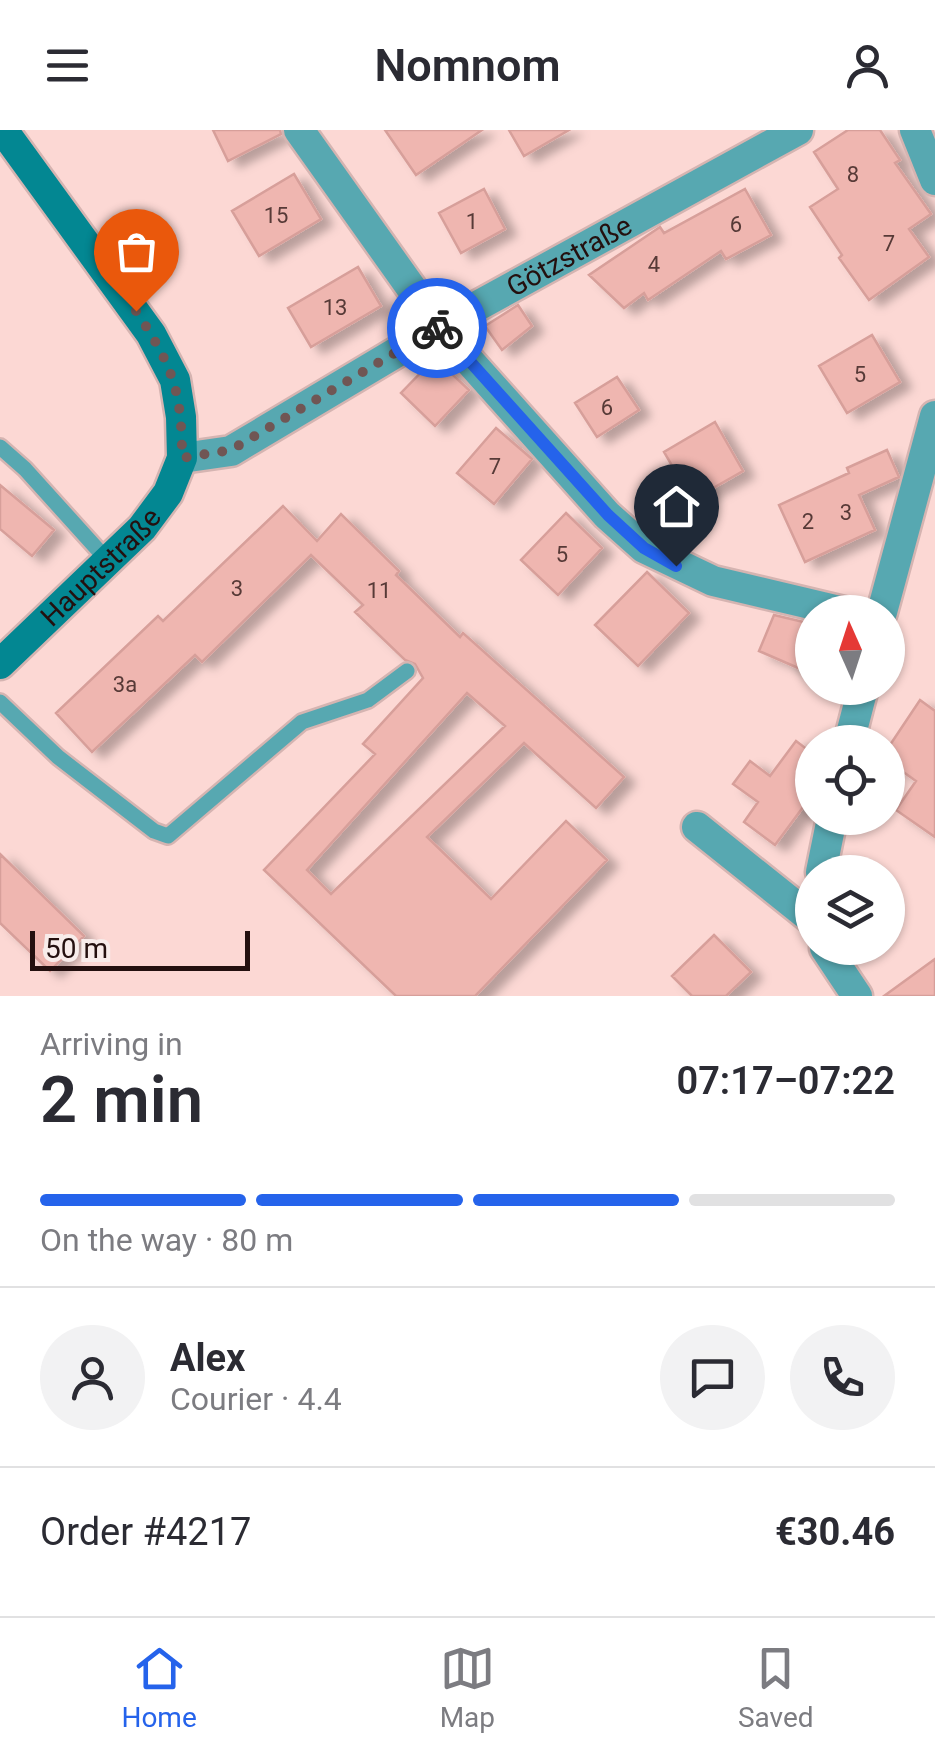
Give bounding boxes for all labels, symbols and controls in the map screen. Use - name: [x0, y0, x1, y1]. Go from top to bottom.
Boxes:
- icon: menu: [40, 38, 95, 93]
- icon: person: [840, 38, 895, 93]
- text: Nomnom: [374, 39, 561, 92]
- house number: 8: [847, 162, 859, 187]
- house number: 15: [264, 203, 288, 228]
- pin: [94, 209, 179, 312]
- house number: 1: [466, 209, 478, 234]
- street label: Götzstraße: [501, 209, 637, 304]
- house number: 6: [730, 212, 742, 237]
- icon: bag: [109, 224, 164, 279]
- house number: 7: [883, 231, 895, 256]
- house number: 4: [648, 252, 660, 277]
- courier: [387, 278, 487, 378]
- house number: 13: [323, 295, 347, 320]
- icon: bike: [410, 301, 465, 356]
- house number: 5: [854, 362, 866, 387]
- house number: 6: [601, 395, 613, 420]
- house number: 7: [489, 454, 501, 479]
- pin: [634, 464, 719, 567]
- icon: home: [649, 479, 704, 534]
- house number: 3: [840, 500, 852, 525]
- street label: Hauptstraße: [34, 502, 168, 633]
- house number: 2: [802, 509, 814, 534]
- house number: 5: [556, 542, 568, 567]
- house number: 3: [231, 576, 243, 601]
- house number: 11: [367, 578, 391, 603]
- north arrow: [795, 595, 905, 705]
- map controls: [795, 595, 905, 965]
- house number: 3a: [113, 672, 137, 697]
- button: locate: [795, 725, 905, 835]
- button: layers: [795, 855, 905, 965]
- scale bar: [30, 926, 250, 970]
- text: 50 m: [45, 932, 108, 965]
- text: Arriving in: [40, 1025, 183, 1063]
- text: 07:17–07:22: [676, 1059, 895, 1103]
- text: 2 min: [40, 1062, 203, 1138]
- text: On the way · 80 m: [40, 1221, 293, 1259]
- button: person: [40, 1325, 145, 1430]
- button: chat: [660, 1325, 765, 1430]
- button: phone: [790, 1325, 895, 1430]
- text: Alex: [170, 1336, 245, 1380]
- text: Courier · 4.4: [170, 1380, 342, 1418]
- text: Order #4217: [40, 1510, 251, 1554]
- text: €30.46: [775, 1510, 895, 1554]
- tab: Home: [121, 1641, 197, 1734]
- tab: Map: [440, 1641, 495, 1734]
- tab: Saved: [738, 1641, 814, 1734]

